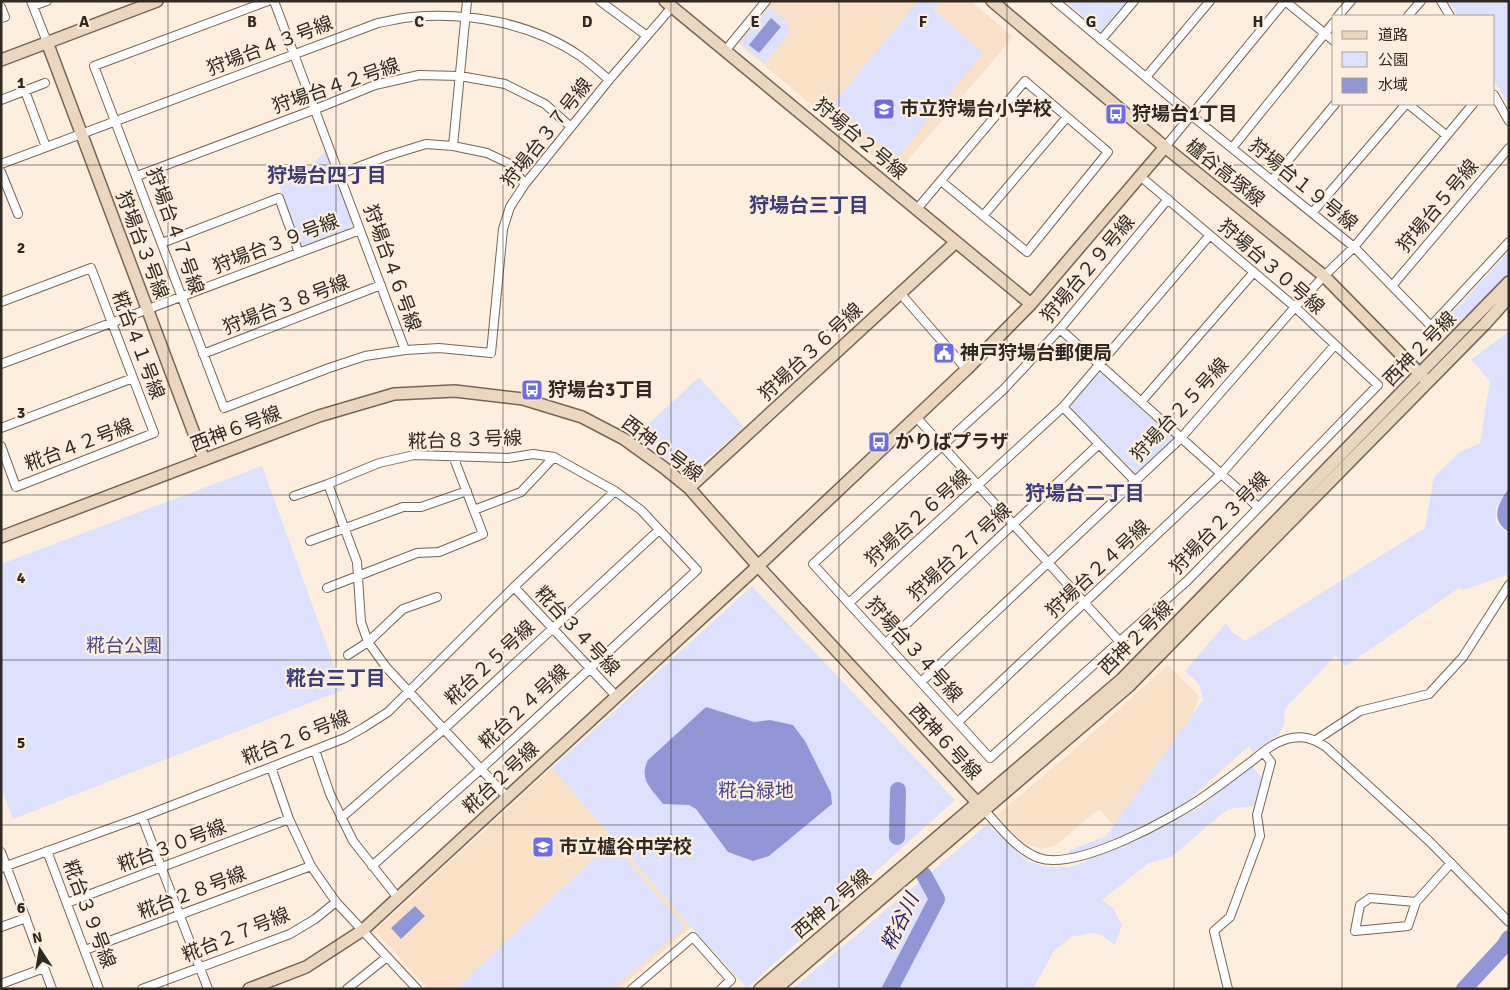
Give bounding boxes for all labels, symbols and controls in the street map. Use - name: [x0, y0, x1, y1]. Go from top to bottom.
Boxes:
- street label: 狩場台４３号線: [204, 11, 336, 81]
- text: A: [79, 12, 90, 32]
- text: B: [247, 12, 257, 32]
- text: C: [414, 12, 424, 32]
- text: D: [582, 12, 593, 32]
- text: E: [750, 12, 760, 32]
- text: F: [919, 12, 928, 32]
- text: G: [1086, 12, 1096, 32]
- text: H: [1253, 12, 1263, 32]
- legend: [1332, 15, 1495, 105]
- text: 道路: [1378, 26, 1408, 44]
- text: 公園: [1378, 51, 1408, 69]
- street label: 狩場台４２号線: [269, 53, 403, 119]
- text: 1: [17, 73, 26, 93]
- street label: 狩場台３７号線: [497, 73, 597, 193]
- text: 水域: [1378, 76, 1408, 94]
- street label: 狩場台２号線: [809, 93, 911, 185]
- school or university icon: 市立狩場台小学校: [872, 97, 896, 121]
- place label: 市立狩場台小学校: [900, 97, 1052, 121]
- bus stop icon: 狩場台1丁目: [1104, 102, 1128, 126]
- place label: 狩場台1丁目: [1132, 102, 1237, 126]
- street label: 櫨谷高塚線: [1181, 134, 1269, 212]
- street label: 狩場台１９号線: [1244, 134, 1362, 236]
- street label: 狩場台５号線: [1392, 155, 1484, 257]
- district label: 狩場台四丁目: [267, 163, 387, 188]
- street label: 狩場台４７号線: [141, 164, 209, 298]
- street label: 狩場台３号線: [110, 187, 174, 303]
- district label: 狩場台三丁目: [749, 193, 869, 218]
- street label: 狩場台４６号線: [358, 201, 426, 335]
- street label: 狩場台３９号線: [210, 209, 342, 279]
- street label: 狩場台２９号線: [1036, 210, 1140, 328]
- street label: 狩場台３０号線: [1213, 214, 1329, 320]
- text: 2: [17, 238, 25, 258]
- street label: 狩場台３８号線: [220, 270, 352, 340]
- street label: 糀台４１号線: [106, 287, 170, 403]
- street label: 狩場台３６号線: [754, 298, 868, 406]
- street label: 西神２号線: [1378, 306, 1462, 392]
- public building icon: 神戸狩場台郵便局: [932, 341, 956, 365]
- place label: 神戸狩場台郵便局: [960, 341, 1112, 365]
- street label: 狩場台２５号線: [1126, 353, 1234, 467]
- bus stop icon: 狩場台3丁目: [520, 378, 544, 402]
- place label: 狩場台3丁目: [548, 378, 653, 402]
- street label: 西神６号線: [187, 401, 285, 457]
- text: 3: [17, 403, 25, 423]
- street label: 西神６号線: [617, 411, 707, 487]
- street label: 糀台４２号線: [21, 413, 137, 477]
- street label: 糀台８３号線: [408, 426, 522, 454]
- bus stop icon: かりばプラザ: [867, 430, 891, 454]
- place label: かりばプラザ: [895, 430, 1009, 454]
- street label: 狩場台２６号線: [861, 465, 975, 571]
- street label: 狩場台２３号線: [1165, 467, 1275, 579]
- district label: 狩場台二丁目: [1025, 481, 1145, 506]
- street label: 狩場台２７号線: [903, 498, 1017, 606]
- street label: 狩場台２４号線: [1041, 515, 1155, 623]
- text: 4: [17, 568, 26, 588]
- street label: 糀台３４号線: [529, 581, 625, 681]
- street label: 狩場台３４号線: [861, 593, 967, 707]
- street label: 西神２号線: [1094, 596, 1178, 680]
- street label: 糀台２５号線: [440, 615, 540, 711]
- park label: 糀台公園: [86, 634, 162, 658]
- street label: 糀台２４号線: [474, 659, 574, 755]
- district label: 糀台三丁目: [286, 666, 386, 691]
- street label: 西神６号線: [904, 699, 986, 785]
- street label: 糀台２６号線: [239, 706, 353, 770]
- text: 5: [17, 733, 25, 753]
- street label: 糀台２号線: [458, 737, 544, 819]
- park label: 糀台緑地: [718, 779, 794, 803]
- street label: 糀台３０号線: [114, 814, 230, 878]
- school or university icon: 市立櫨谷中学校: [531, 835, 555, 859]
- place label: 市立櫨谷中学校: [559, 835, 692, 859]
- street label: 糀台３９号線: [57, 856, 121, 972]
- street label: 糀台２８号線: [134, 861, 250, 925]
- street label: 西神２号線: [788, 864, 876, 944]
- water label: 糀谷川: [876, 888, 925, 954]
- text: 6: [17, 898, 26, 918]
- street label: 糀台２７号線: [179, 903, 293, 967]
- north arrow: [15, 925, 65, 975]
- text: N: [31, 928, 44, 947]

